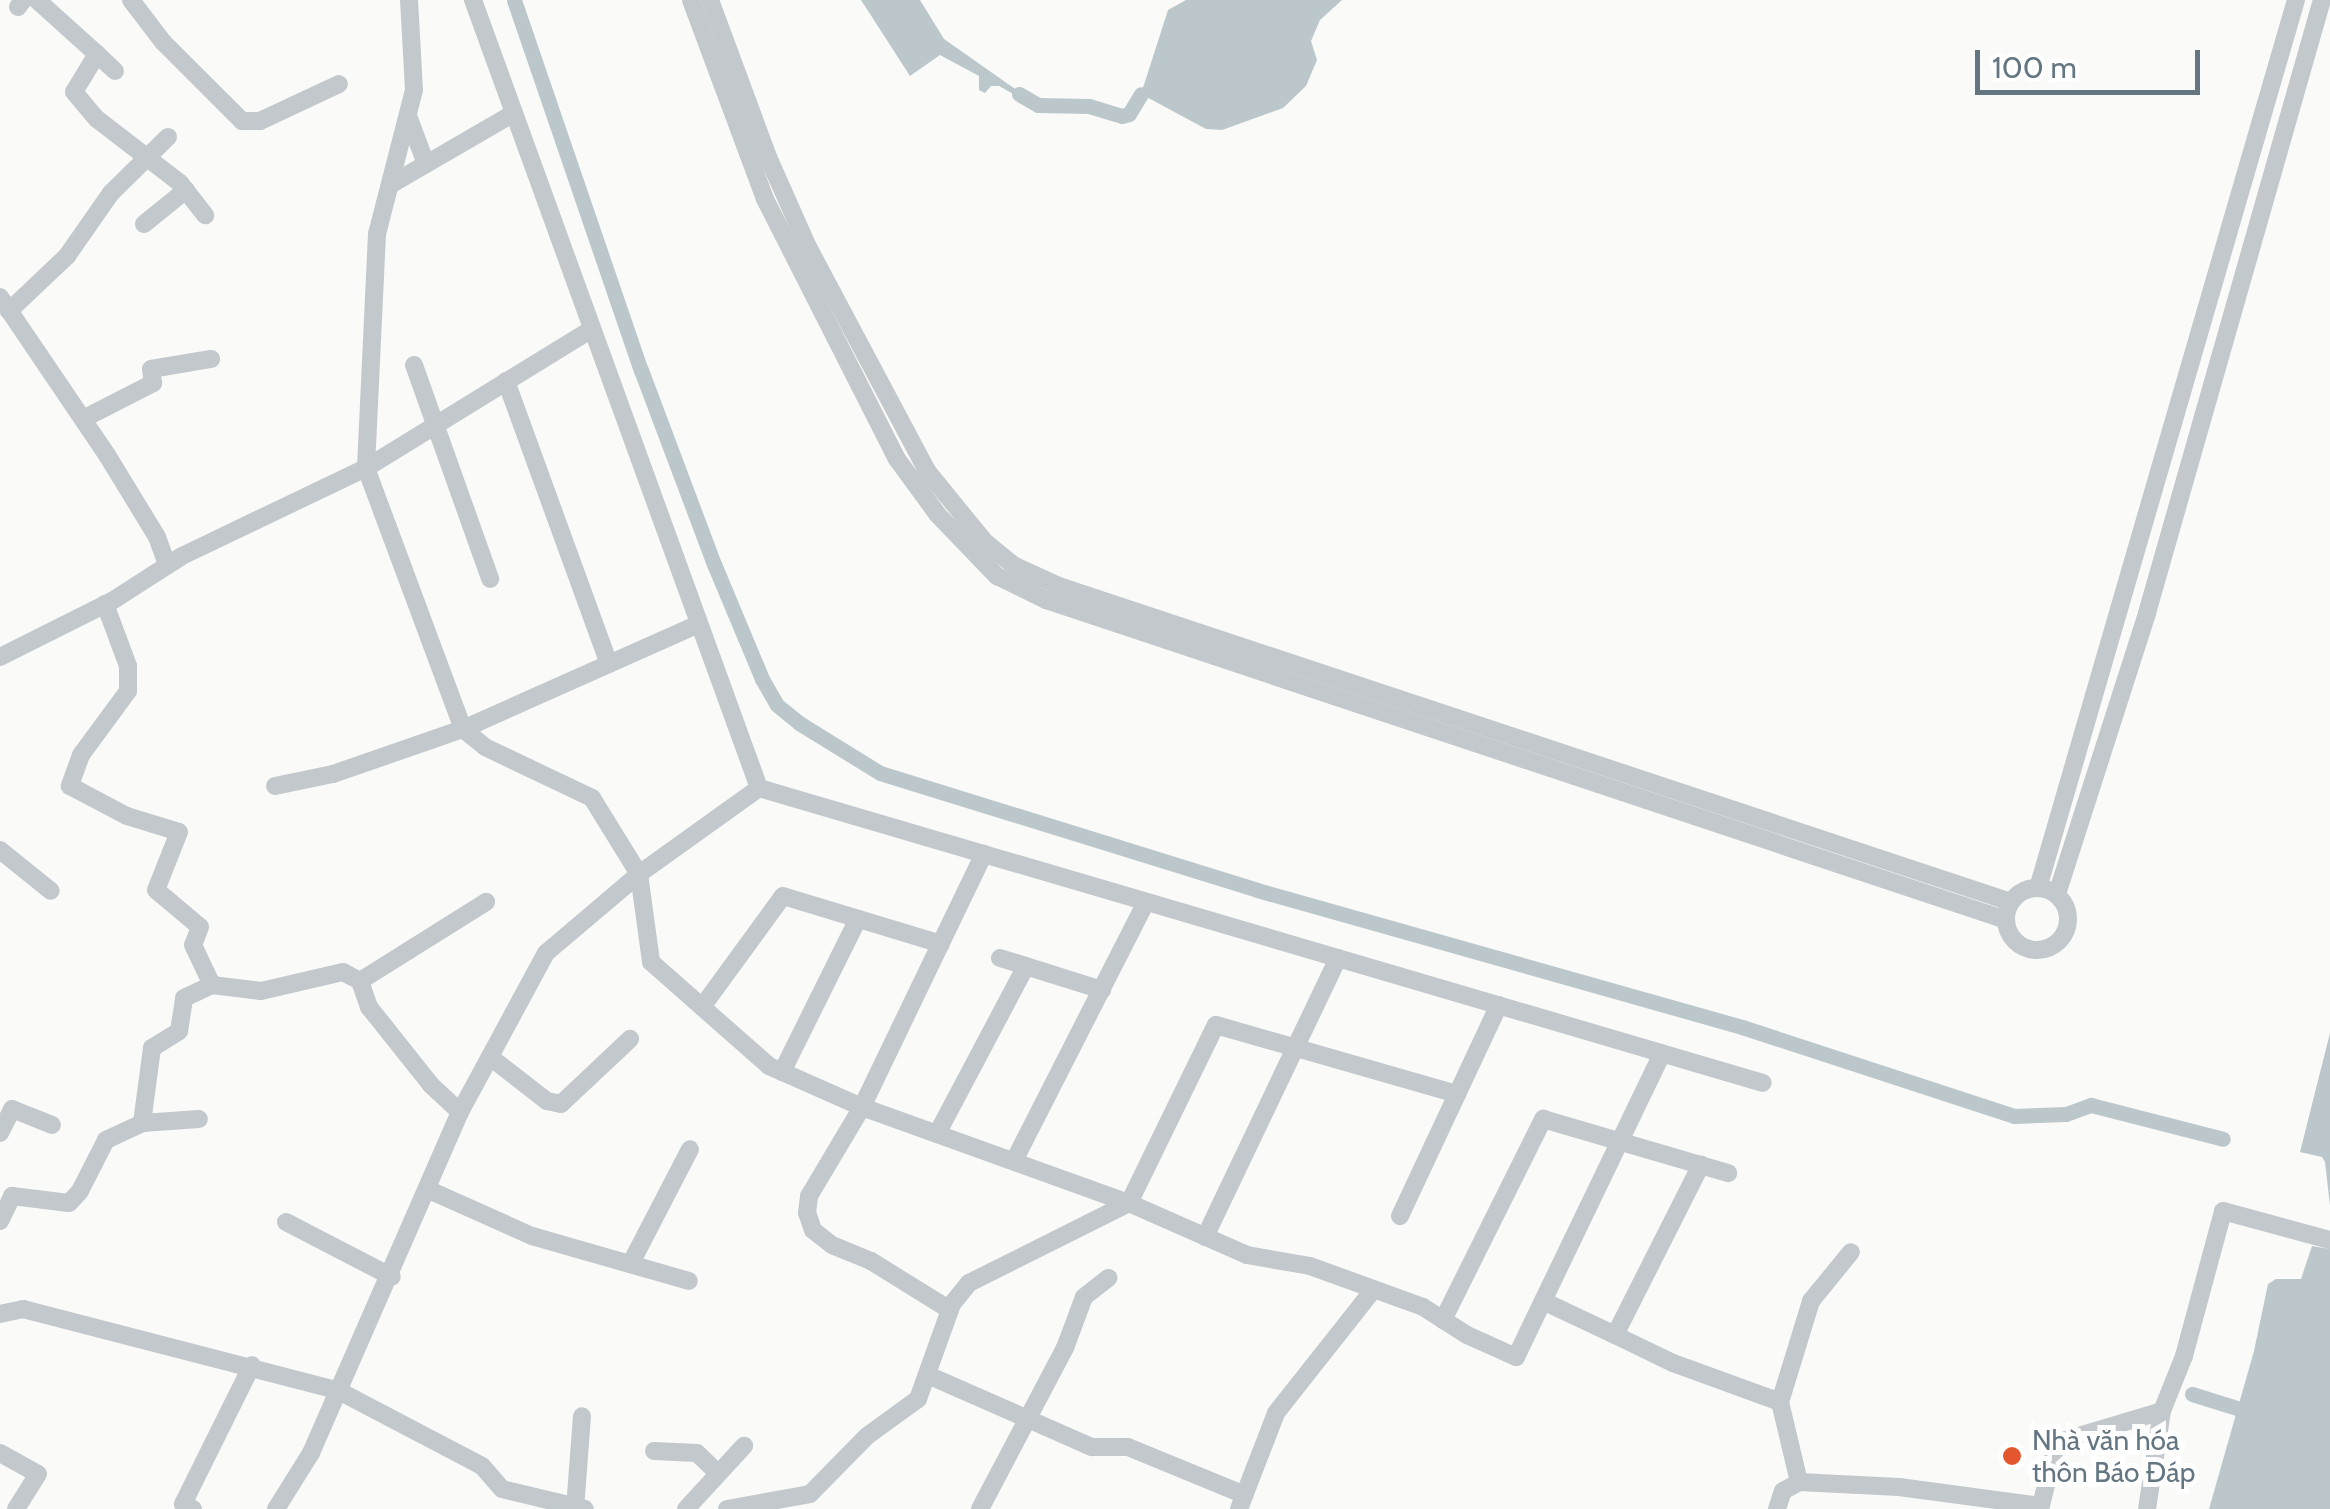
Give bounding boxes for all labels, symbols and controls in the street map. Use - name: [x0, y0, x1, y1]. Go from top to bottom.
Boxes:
- scale bar: [1980, 30, 2205, 92]
- text: 100 m: [1992, 49, 2077, 86]
- place label: Nhà văn hóa thôn Báo Đáp: [2032, 1423, 2195, 1489]
- marker: Nhà văn hóa thôn Báo Đáp: [2001, 1445, 2023, 1467]

